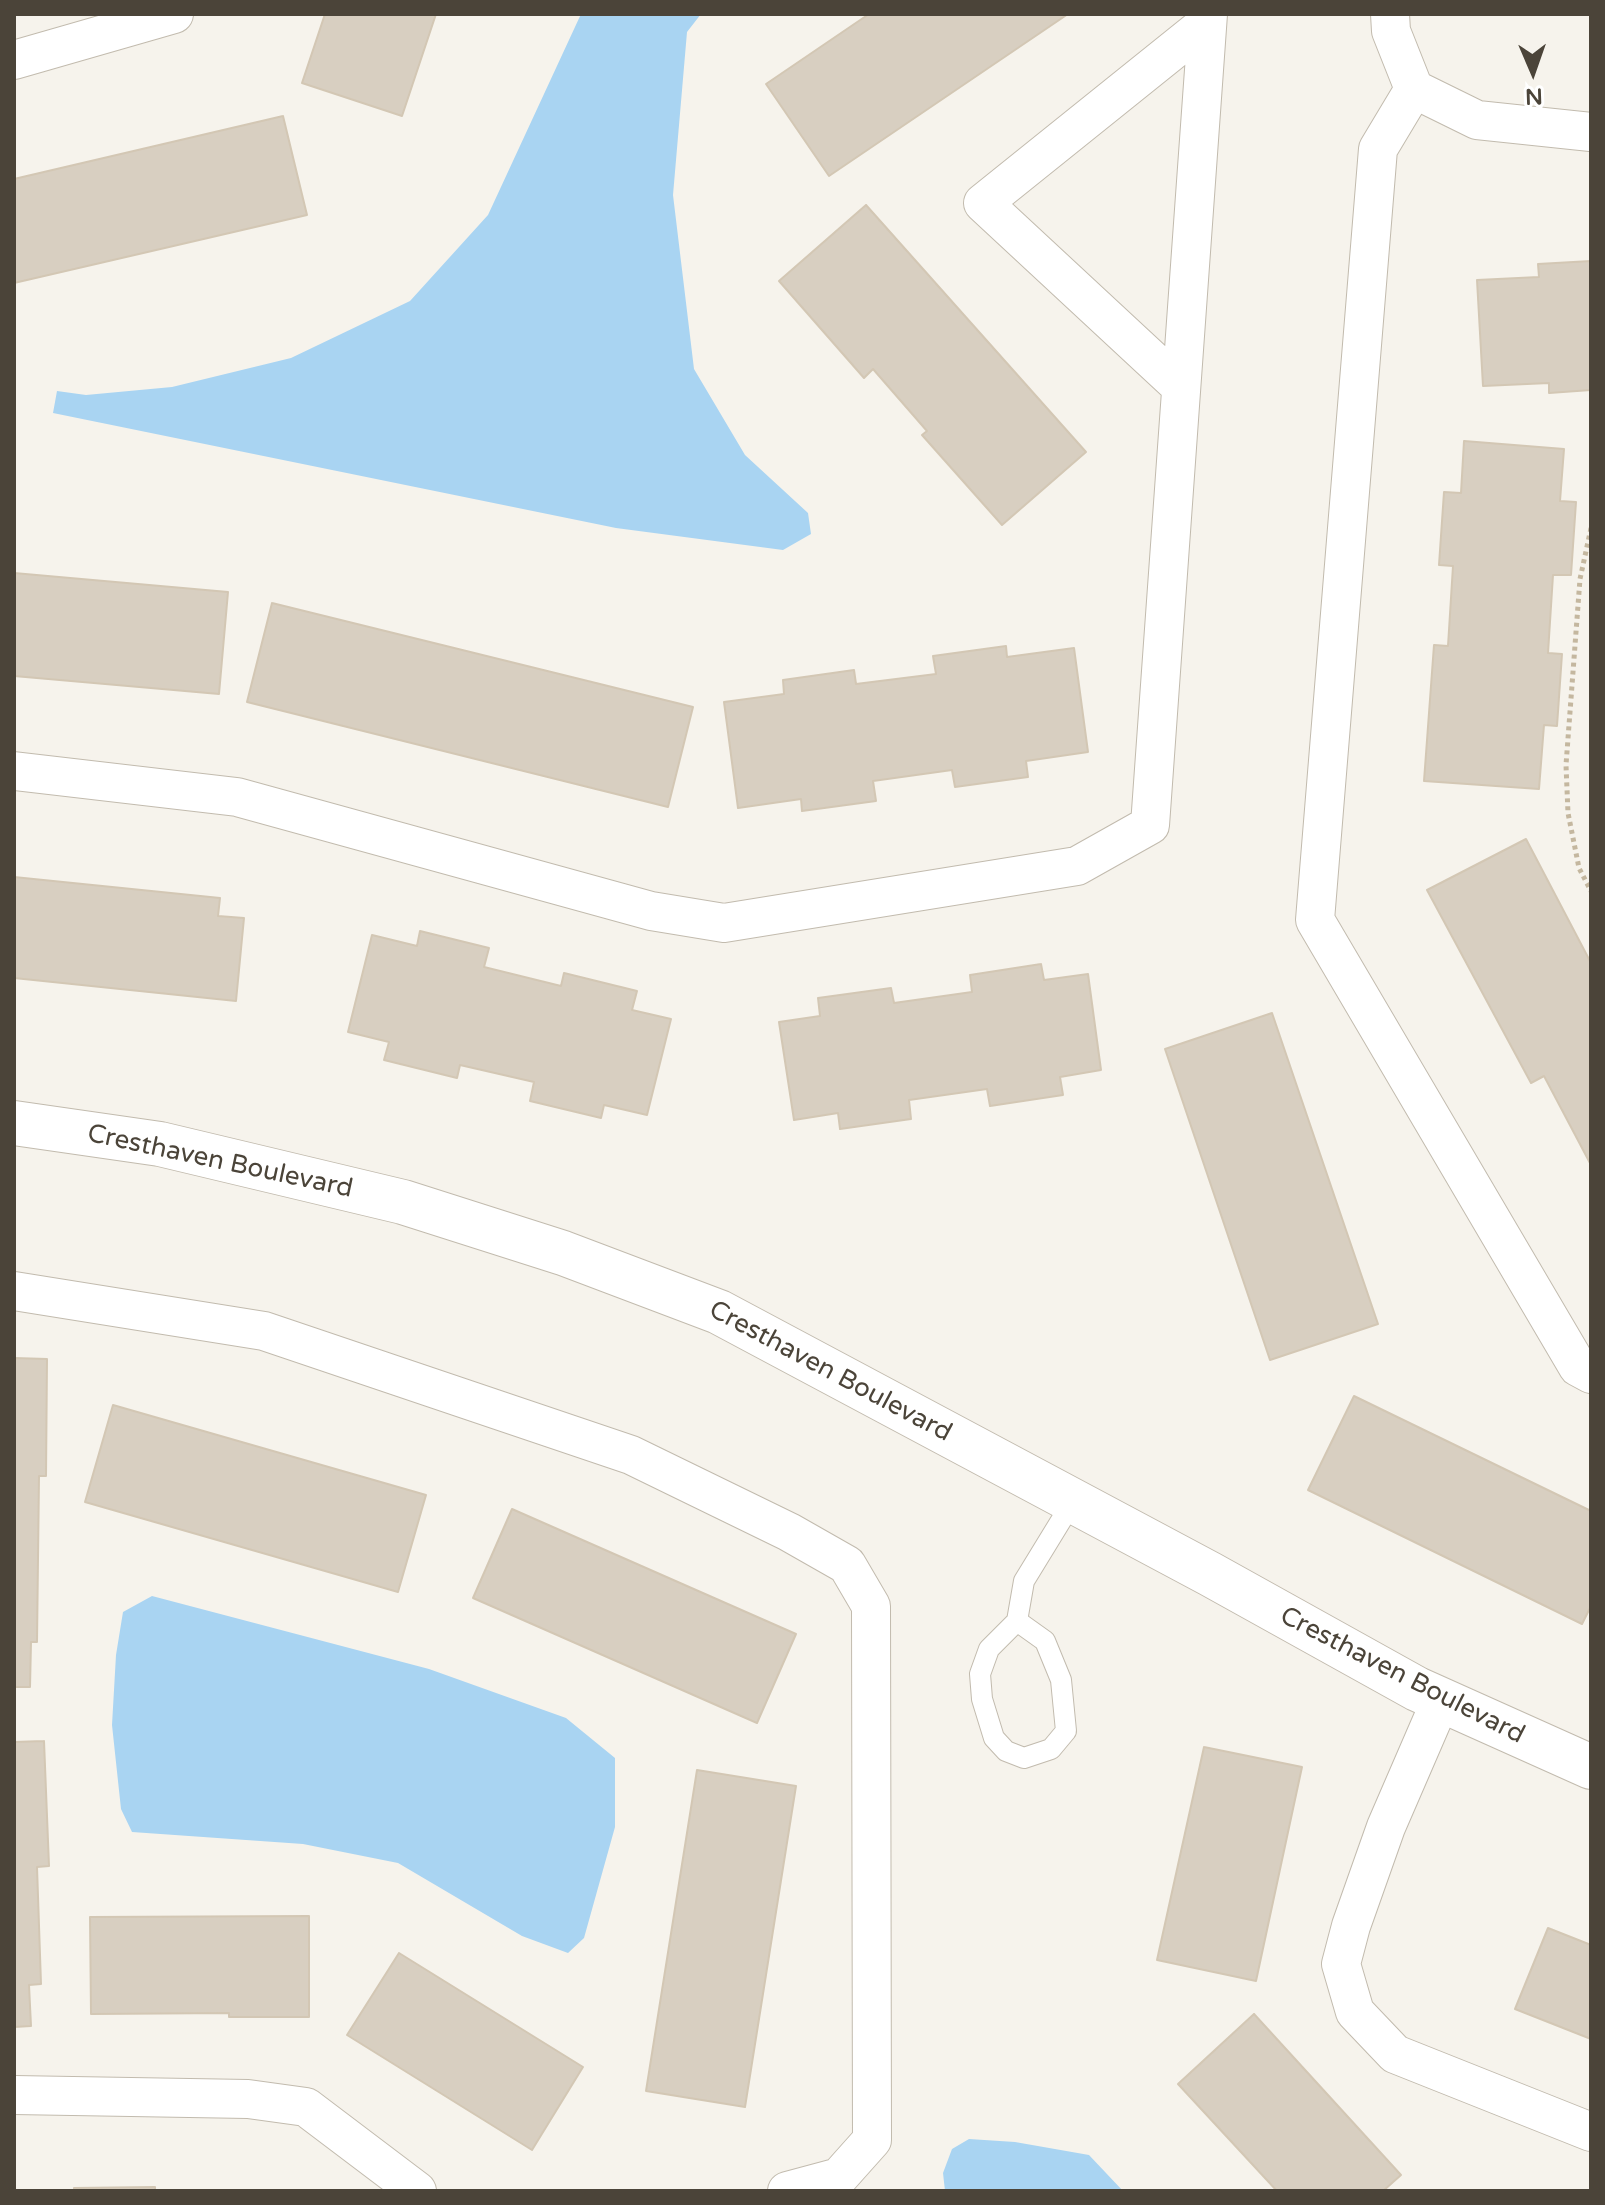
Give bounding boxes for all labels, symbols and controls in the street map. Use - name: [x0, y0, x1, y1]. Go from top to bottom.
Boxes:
- north arrow: [1493, 32, 1573, 112]
- text: N: [1525, 83, 1543, 109]
- street label: Cresthaven Boulevard: [85, 1119, 355, 1205]
- street label: Cresthaven Boulevard: [703, 1295, 957, 1449]
- street label: Cresthaven Boulevard: [1274, 1601, 1530, 1751]

